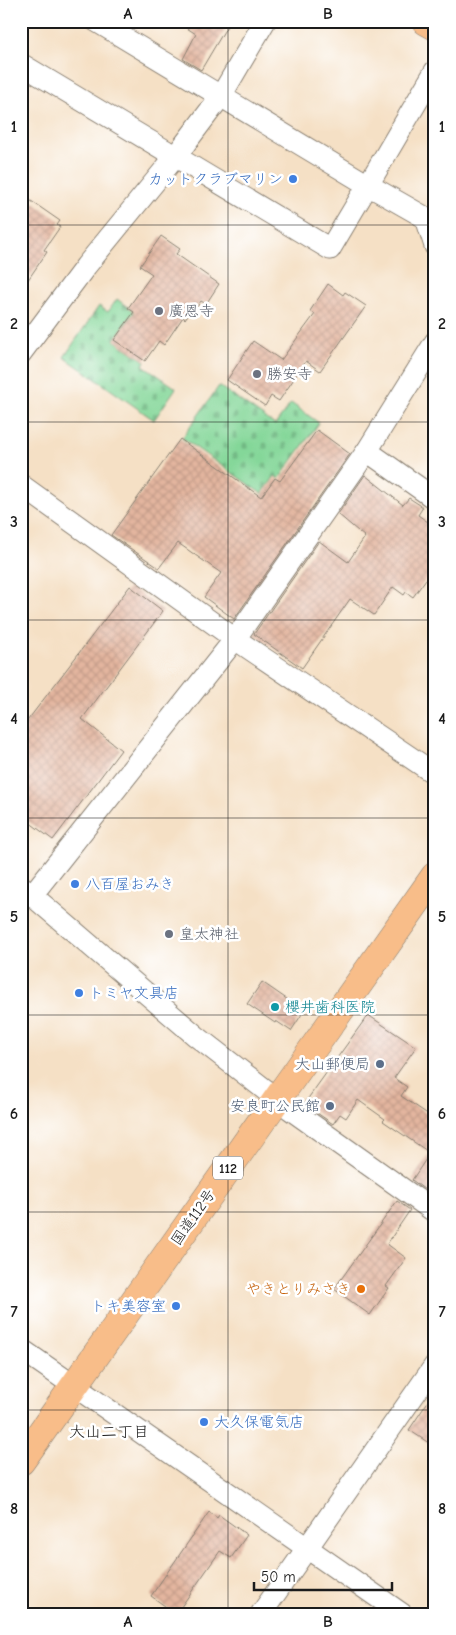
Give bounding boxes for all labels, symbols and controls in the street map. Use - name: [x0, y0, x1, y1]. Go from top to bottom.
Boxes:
- text: A: [124, 5, 133, 23]
- text: B: [323, 5, 333, 23]
- text: 1: [11, 118, 17, 136]
- text: 1: [439, 118, 445, 136]
- place label: カットクラブマリン: [148, 170, 283, 188]
- marker: カットクラブマリン: [287, 173, 299, 185]
- place label: 廣恩寺: [169, 302, 214, 320]
- marker: 廣恩寺: [153, 305, 165, 317]
- text: 2: [10, 315, 18, 333]
- text: 2: [438, 315, 446, 333]
- place label: 勝安寺: [267, 365, 312, 383]
- marker: 勝安寺: [251, 368, 263, 380]
- text: 3: [10, 513, 18, 531]
- text: 3: [438, 513, 446, 531]
- text: 4: [10, 710, 18, 728]
- text: 4: [438, 710, 446, 728]
- place label: 八百屋おみき: [85, 875, 174, 893]
- marker: 八百屋おみき: [69, 878, 81, 890]
- text: 5: [10, 908, 18, 926]
- text: 5: [438, 908, 446, 926]
- place label: 皇太神社: [179, 925, 239, 943]
- marker: 皇太神社: [163, 928, 175, 940]
- place label: トミヤ文具店: [89, 984, 179, 1002]
- marker: トミヤ文具店: [73, 987, 85, 999]
- place label: 櫻井歯科医院: [285, 998, 375, 1016]
- marker: 櫻井歯科医院: [269, 1001, 281, 1013]
- place label: 大山郵便局: [295, 1055, 370, 1073]
- marker: 大山郵便局: [374, 1058, 386, 1070]
- place label: 安良町公民館: [230, 1097, 320, 1115]
- marker: 安良町公民館: [324, 1100, 336, 1112]
- text: 6: [10, 1105, 18, 1123]
- text: 6: [438, 1105, 446, 1123]
- road number: 112: [213, 1156, 243, 1180]
- street label: 国道112号: [167, 1185, 219, 1249]
- place label: やきとりみさき: [246, 1280, 351, 1298]
- marker: やきとりみさき: [355, 1283, 367, 1295]
- place label: トキ美容室: [91, 1297, 166, 1315]
- marker: トキ美容室: [170, 1300, 182, 1312]
- text: 7: [10, 1303, 18, 1321]
- text: 7: [438, 1303, 446, 1321]
- place label: 大久保電気店: [214, 1413, 304, 1431]
- marker: 大久保電気店: [198, 1416, 210, 1428]
- district label: 大山二丁目: [69, 1423, 149, 1441]
- text: 8: [10, 1500, 18, 1518]
- text: 8: [438, 1500, 446, 1518]
- scale bar: [254, 1560, 391, 1592]
- text: 50 m: [261, 1568, 296, 1586]
- text: A: [124, 1613, 133, 1631]
- text: B: [323, 1613, 333, 1631]

